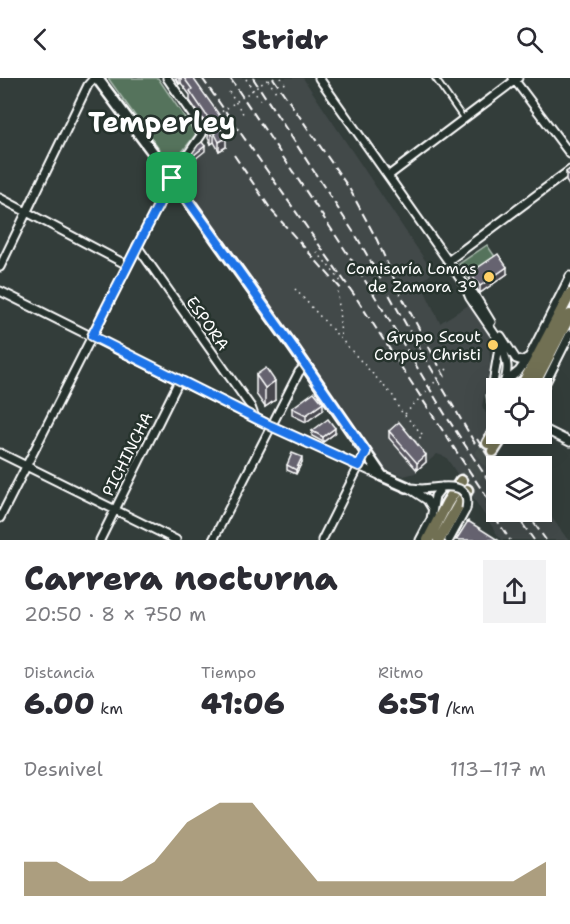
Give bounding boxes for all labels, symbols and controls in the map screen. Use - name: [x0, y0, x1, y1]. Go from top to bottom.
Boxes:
- text: Stridr: [242, 21, 328, 58]
- icon: back: [24, 23, 57, 56]
- icon: search: [513, 23, 546, 56]
- district label: Temperley: [88, 103, 236, 141]
- pin: [146, 152, 197, 203]
- icon: arrive: [155, 161, 188, 194]
- place label: Comisaría Lomas de Zamora 3°: [346, 258, 477, 297]
- marker: Comisaría Lomas de Zamora 3°: [482, 270, 496, 284]
- street label: ESPORA: [181, 292, 234, 355]
- place label: Grupo Scout Corpus Christi: [374, 326, 481, 365]
- marker: Grupo Scout Corpus Christi: [486, 338, 500, 352]
- map controls: [486, 378, 552, 522]
- button: locate: [486, 378, 552, 444]
- street label: PICHINCHA: [97, 409, 158, 500]
- button: layers: [486, 456, 552, 522]
- text: Carrera nocturna: [24, 556, 338, 601]
- button: share: [483, 560, 546, 623]
- text: 20:50 · 8 × 750 m: [24, 601, 206, 627]
- text: Distancia: [24, 662, 95, 683]
- text: Tiempo: [201, 662, 256, 683]
- text: Ritmo: [378, 662, 423, 683]
- text: 6.00: [24, 683, 95, 724]
- text: 41:06: [201, 683, 285, 724]
- text: 6:51: [378, 683, 441, 724]
- text: km: [95, 698, 123, 719]
- text: /km: [441, 698, 475, 719]
- text: Desnivel: [24, 756, 103, 782]
- text: 113–117 m: [450, 756, 546, 782]

